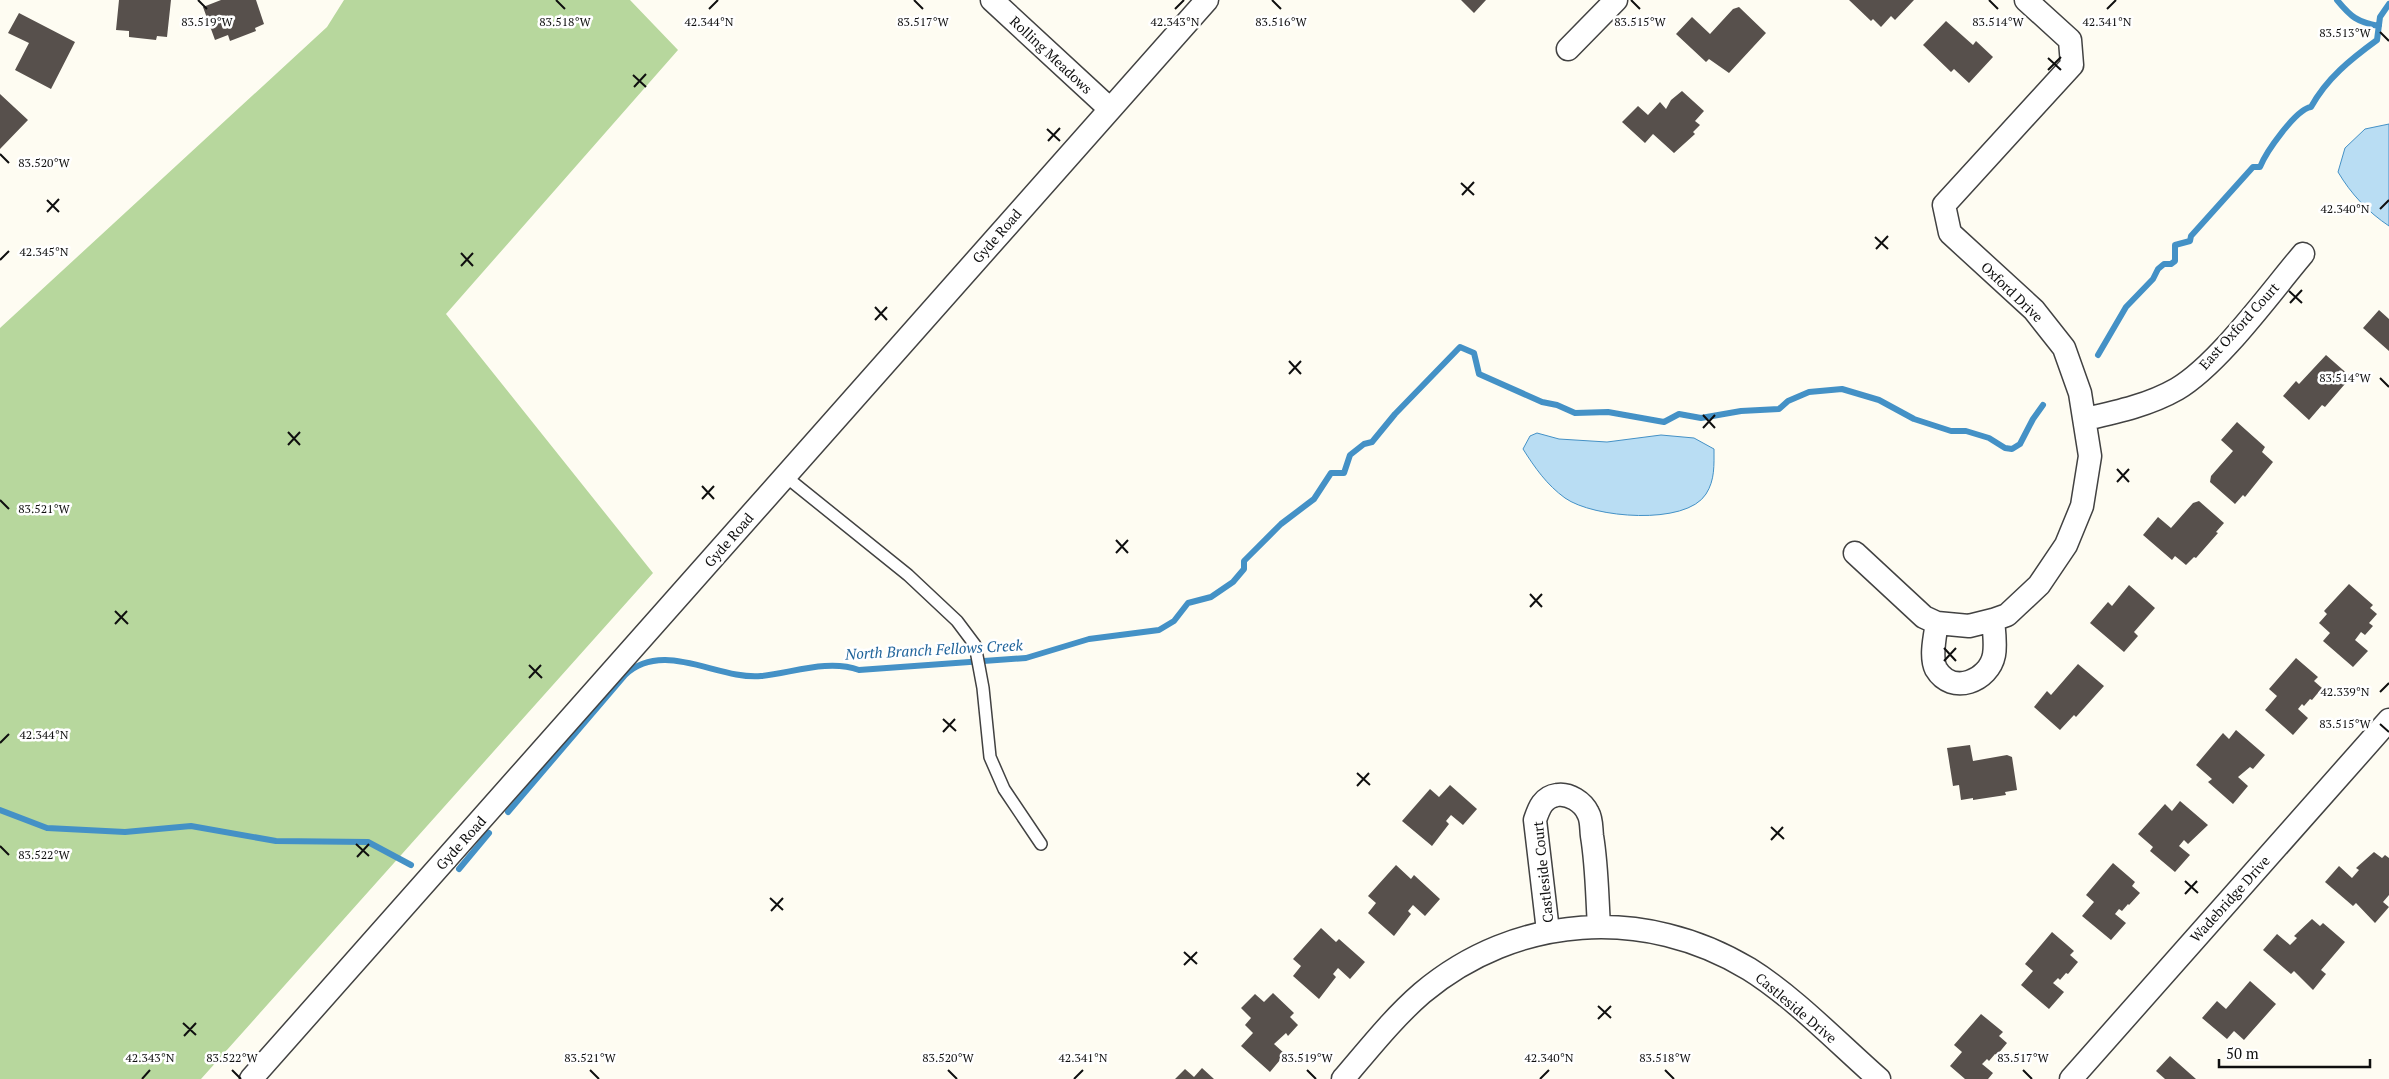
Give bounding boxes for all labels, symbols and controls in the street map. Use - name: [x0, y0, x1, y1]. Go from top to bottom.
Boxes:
- street label: Rolling Meadows: [1006, 12, 1097, 98]
- text: 83.519°W: [181, 14, 234, 29]
- text: 83.518°W: [539, 14, 592, 29]
- text: 42.344°N: [684, 14, 734, 29]
- text: 83.517°W: [897, 14, 950, 29]
- text: 42.343°N: [1150, 14, 1200, 29]
- text: 83.516°W: [1255, 14, 1308, 29]
- text: 83.515°W: [1614, 14, 1667, 29]
- text: 83.514°W: [1972, 14, 2025, 29]
- text: 42.341°N: [2082, 14, 2132, 29]
- text: 83.513°W: [2319, 25, 2372, 40]
- text: 83.520°W: [18, 155, 71, 170]
- text: 42.340°N: [2320, 201, 2370, 216]
- street label: Gyde Road: [968, 204, 1026, 267]
- text: 42.345°N: [19, 244, 69, 259]
- street label: Oxford Drive: [1977, 257, 2048, 326]
- street label: East Oxford Court: [2194, 277, 2283, 373]
- text: 83.514°W: [2319, 370, 2372, 385]
- text: 83.521°W: [18, 501, 71, 516]
- street label: Gyde Road: [700, 508, 758, 571]
- water label: North Branch Fellows Creek: [844, 634, 1024, 664]
- text: 42.339°N: [2320, 684, 2370, 699]
- text: 83.515°W: [2319, 716, 2372, 731]
- text: 42.344°N: [19, 727, 69, 742]
- street label: Gyde Road: [431, 812, 490, 874]
- street label: Castleside Court: [1528, 819, 1557, 924]
- text: 83.522°W: [18, 847, 71, 862]
- street label: Wadebridge Drive: [2186, 851, 2274, 946]
- street label: Castleside Drive: [1752, 968, 1841, 1047]
- scale bar: [2219, 1036, 2370, 1068]
- text: 50 m: [2226, 1043, 2259, 1063]
- text: 42.343°N: [125, 1050, 175, 1065]
- text: 83.522°W: [206, 1050, 259, 1065]
- text: 83.521°W: [564, 1050, 617, 1065]
- text: 83.520°W: [922, 1050, 975, 1065]
- text: 42.341°N: [1058, 1050, 1108, 1065]
- text: 83.519°W: [1281, 1050, 1334, 1065]
- text: 42.340°N: [1524, 1050, 1574, 1065]
- text: 83.518°W: [1639, 1050, 1692, 1065]
- text: 83.517°W: [1997, 1050, 2050, 1065]

